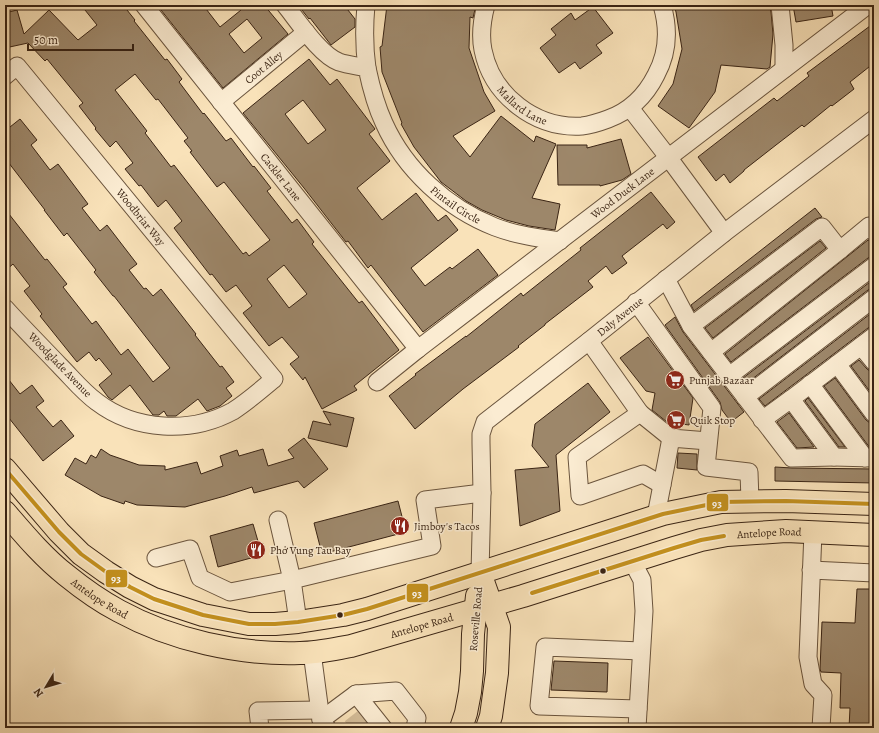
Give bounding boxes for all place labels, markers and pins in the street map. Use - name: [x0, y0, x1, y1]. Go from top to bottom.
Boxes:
- supermarket icon: Punjab Bazaar: [664, 369, 686, 391]
- place label: Punjab Bazaar: [689, 373, 754, 388]
- supermarket icon: Quik Stop: [665, 409, 687, 431]
- place label: Quik Stop: [690, 413, 735, 428]
- restaurant icon: Jimboy's Tacos: [389, 515, 411, 537]
- place label: Jimboy's Tacos: [414, 519, 480, 534]
- restaurant icon: Phở Vung Tau Bay: [245, 539, 267, 561]
- place label: Phở Vung Tau Bay: [270, 543, 351, 558]
- unlabelled marker: [598, 566, 608, 576]
- unlabelled marker: [335, 610, 345, 620]

